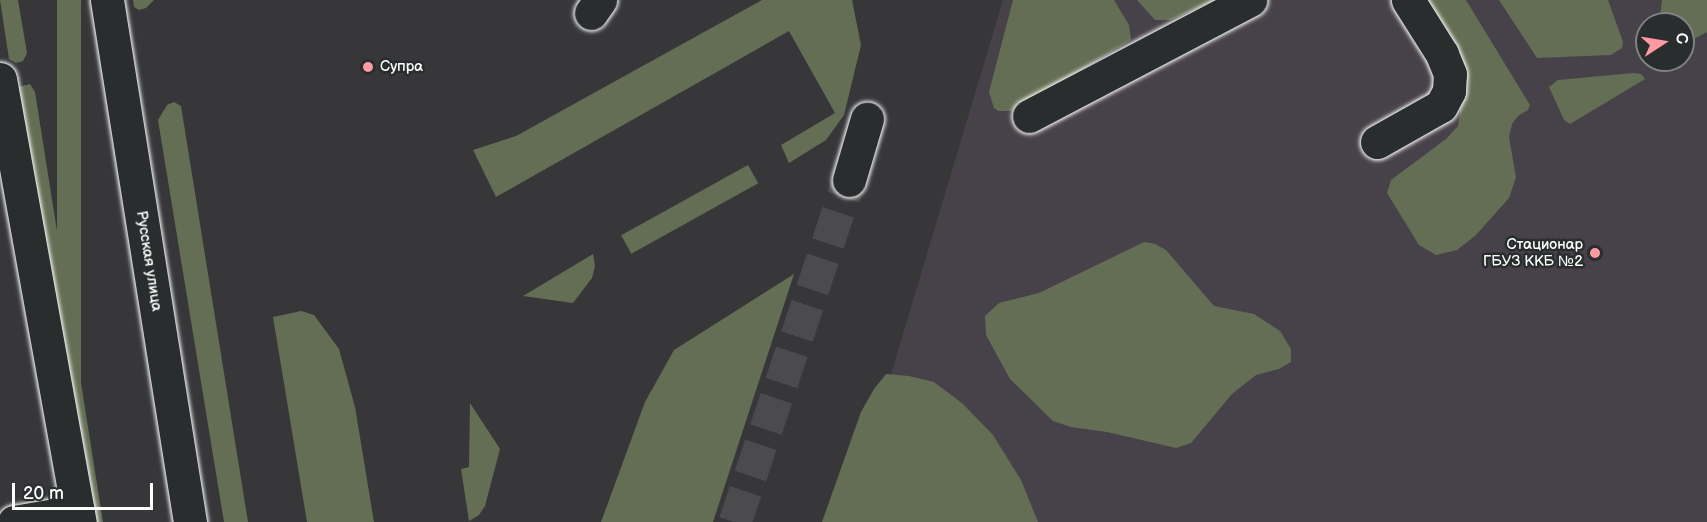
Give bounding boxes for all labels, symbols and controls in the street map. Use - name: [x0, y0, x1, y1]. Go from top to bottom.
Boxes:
- north arrow: [1635, 12, 1695, 72]
- text: С: [1671, 31, 1692, 46]
- place label: Супра: [380, 58, 423, 76]
- marker: Супра: [361, 60, 375, 74]
- street label: Русская улица: [132, 209, 166, 313]
- place label: Стационар ГБУЗ ККБ №2: [1483, 235, 1583, 270]
- marker: Стационар ГБУЗ ККБ №2: [1588, 246, 1602, 260]
- scale bar: [15, 471, 156, 509]
- text: 20 m: [23, 483, 64, 504]

